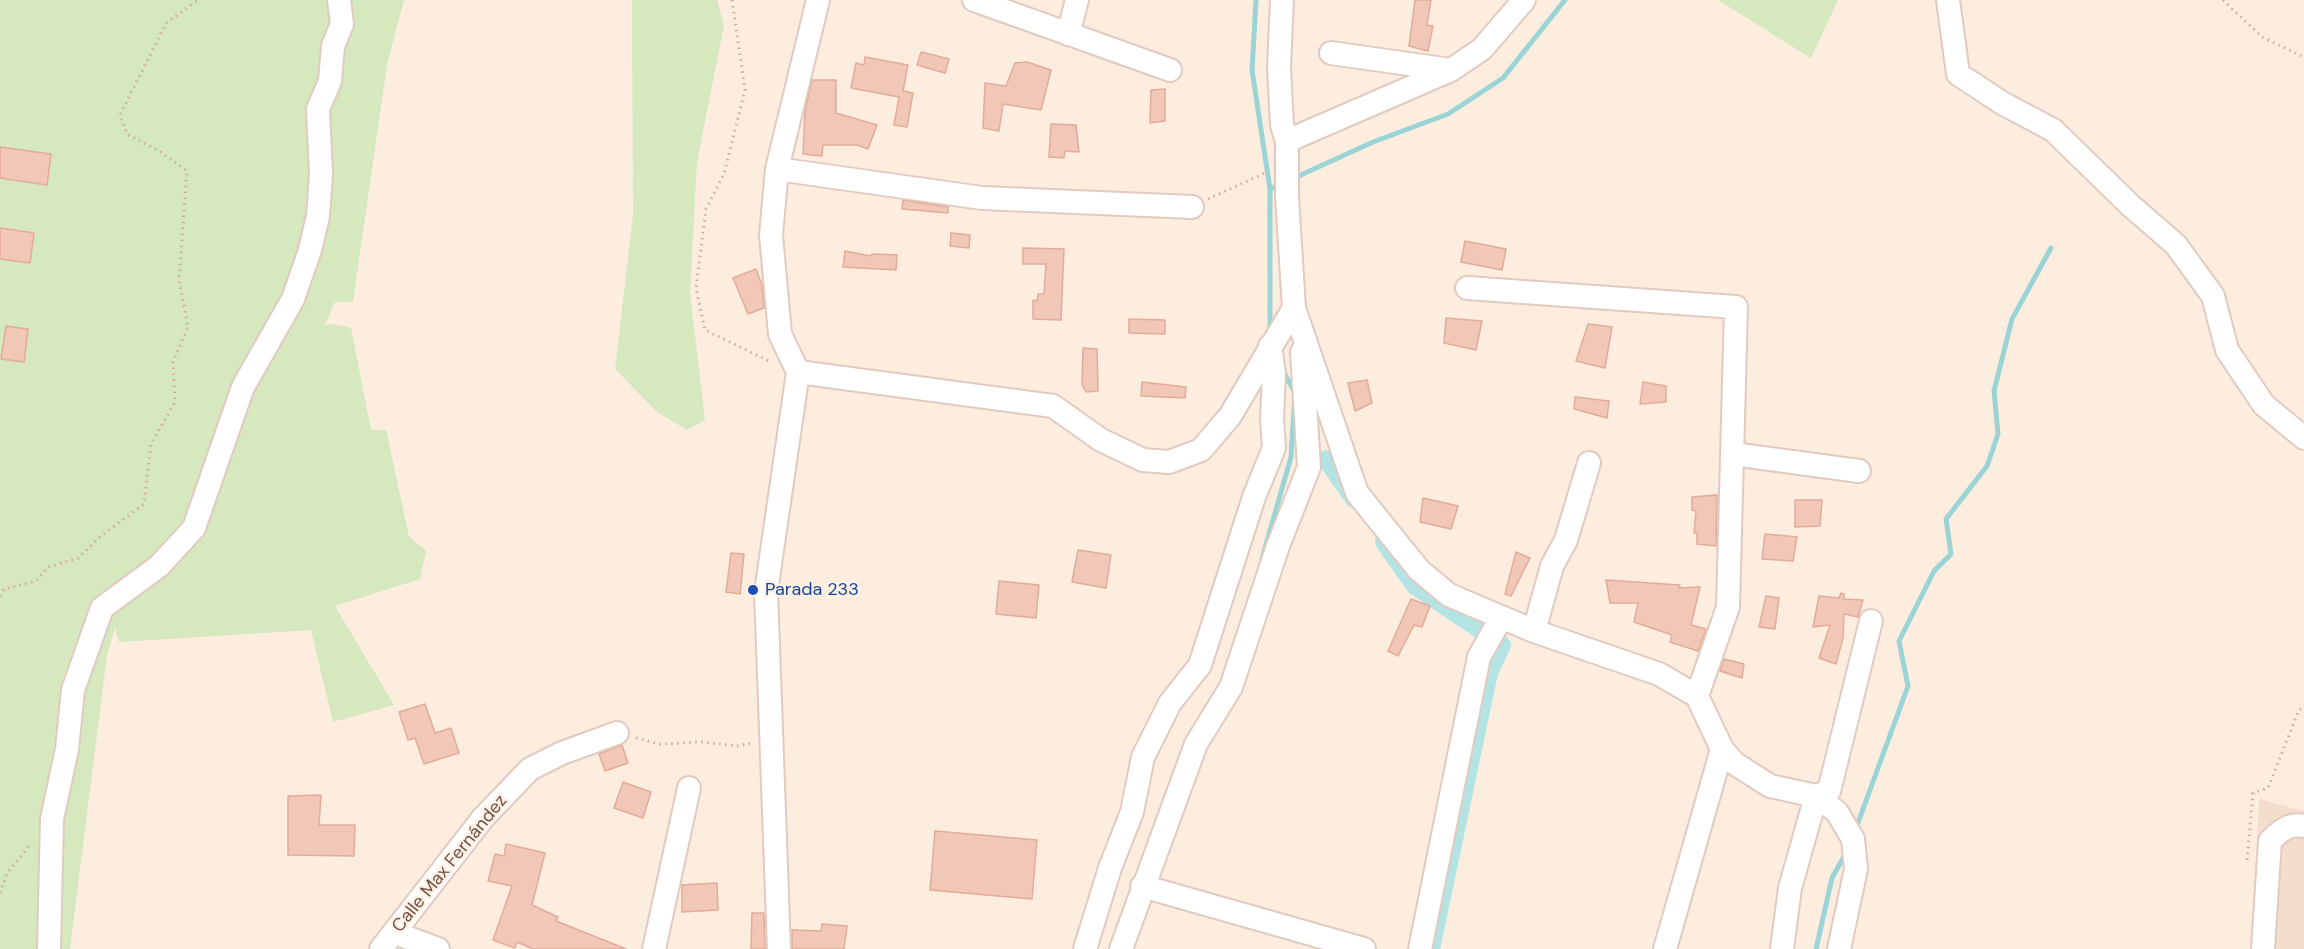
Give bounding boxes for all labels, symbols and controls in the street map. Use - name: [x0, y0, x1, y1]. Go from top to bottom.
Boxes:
- place label: Parada 233: [765, 579, 859, 601]
- marker: Parada 233: [746, 583, 760, 597]
- street label: Calle Max Fernández: [388, 791, 512, 937]

